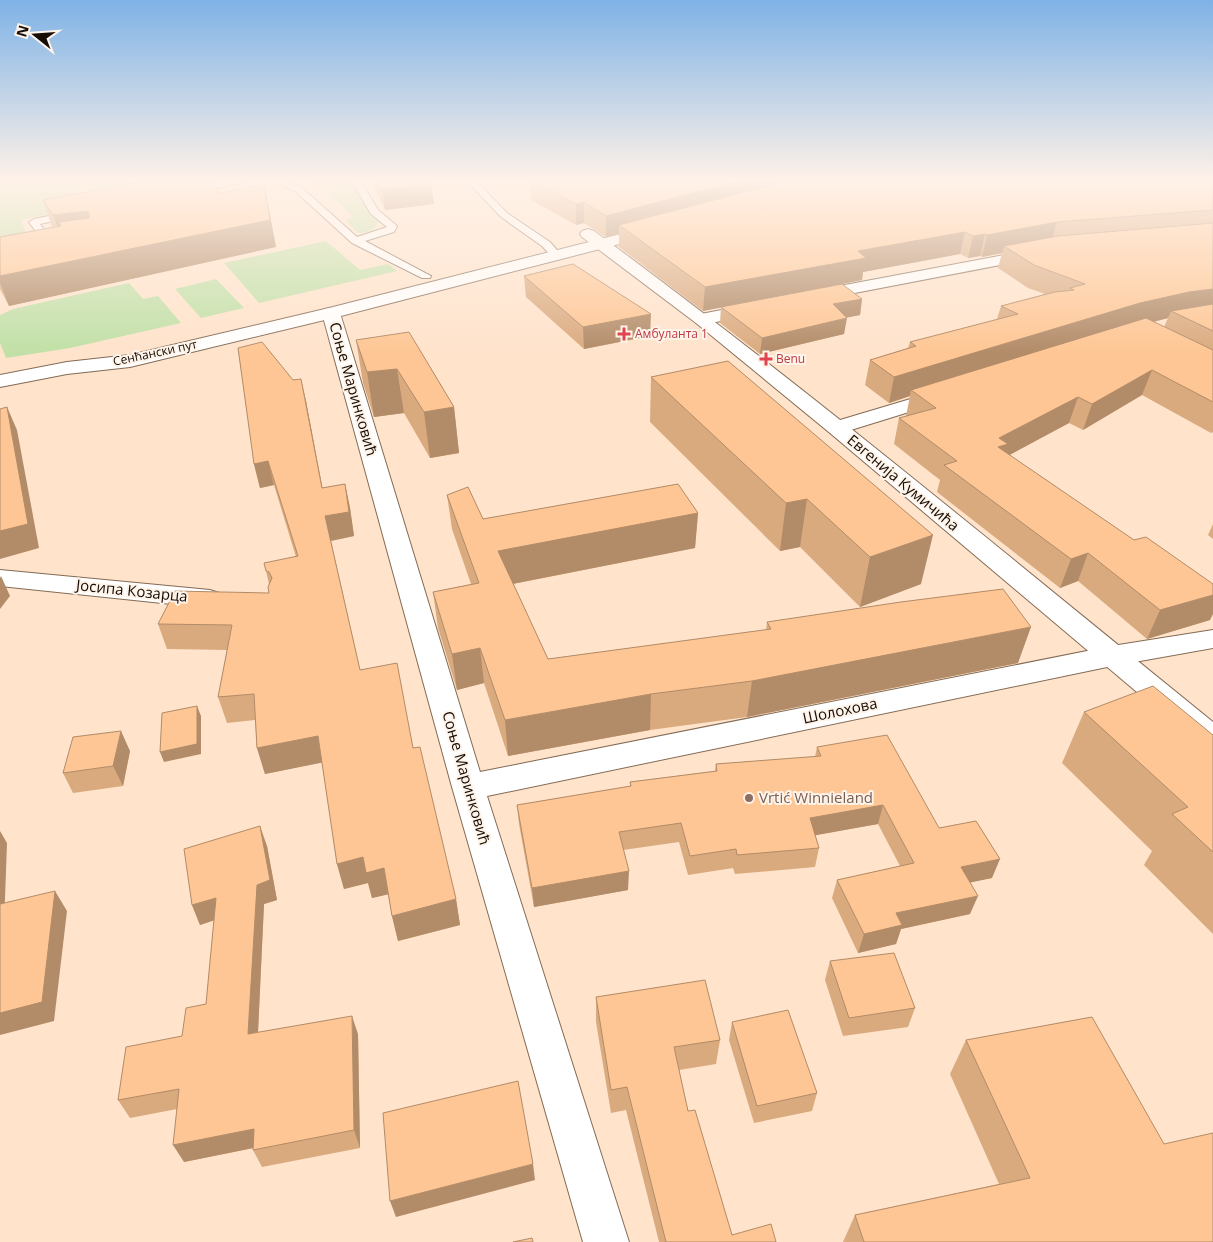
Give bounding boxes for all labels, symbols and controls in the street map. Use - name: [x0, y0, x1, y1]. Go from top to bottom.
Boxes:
- north arrow: [10, 10, 60, 60]
- text: N: [11, 23, 33, 39]
- street label: Соње Маринковић: [325, 320, 383, 458]
- place label: Амбуланта 1: [635, 325, 708, 342]
- marker: Амбуланта 1: [617, 327, 631, 341]
- street label: Сенћански пут: [111, 335, 199, 370]
- place label: Benu: [776, 350, 805, 367]
- marker: Benu: [760, 353, 772, 365]
- street label: Евгенија Кумичића: [843, 429, 964, 535]
- street label: Јосипа Козарца: [73, 574, 189, 606]
- street label: Шолохова: [801, 692, 879, 728]
- street label: Соње Маринковић: [438, 709, 496, 847]
- place label: Vrtić Winnieland: [759, 787, 873, 807]
- marker: Vrtić Winnieland: [743, 792, 755, 804]

